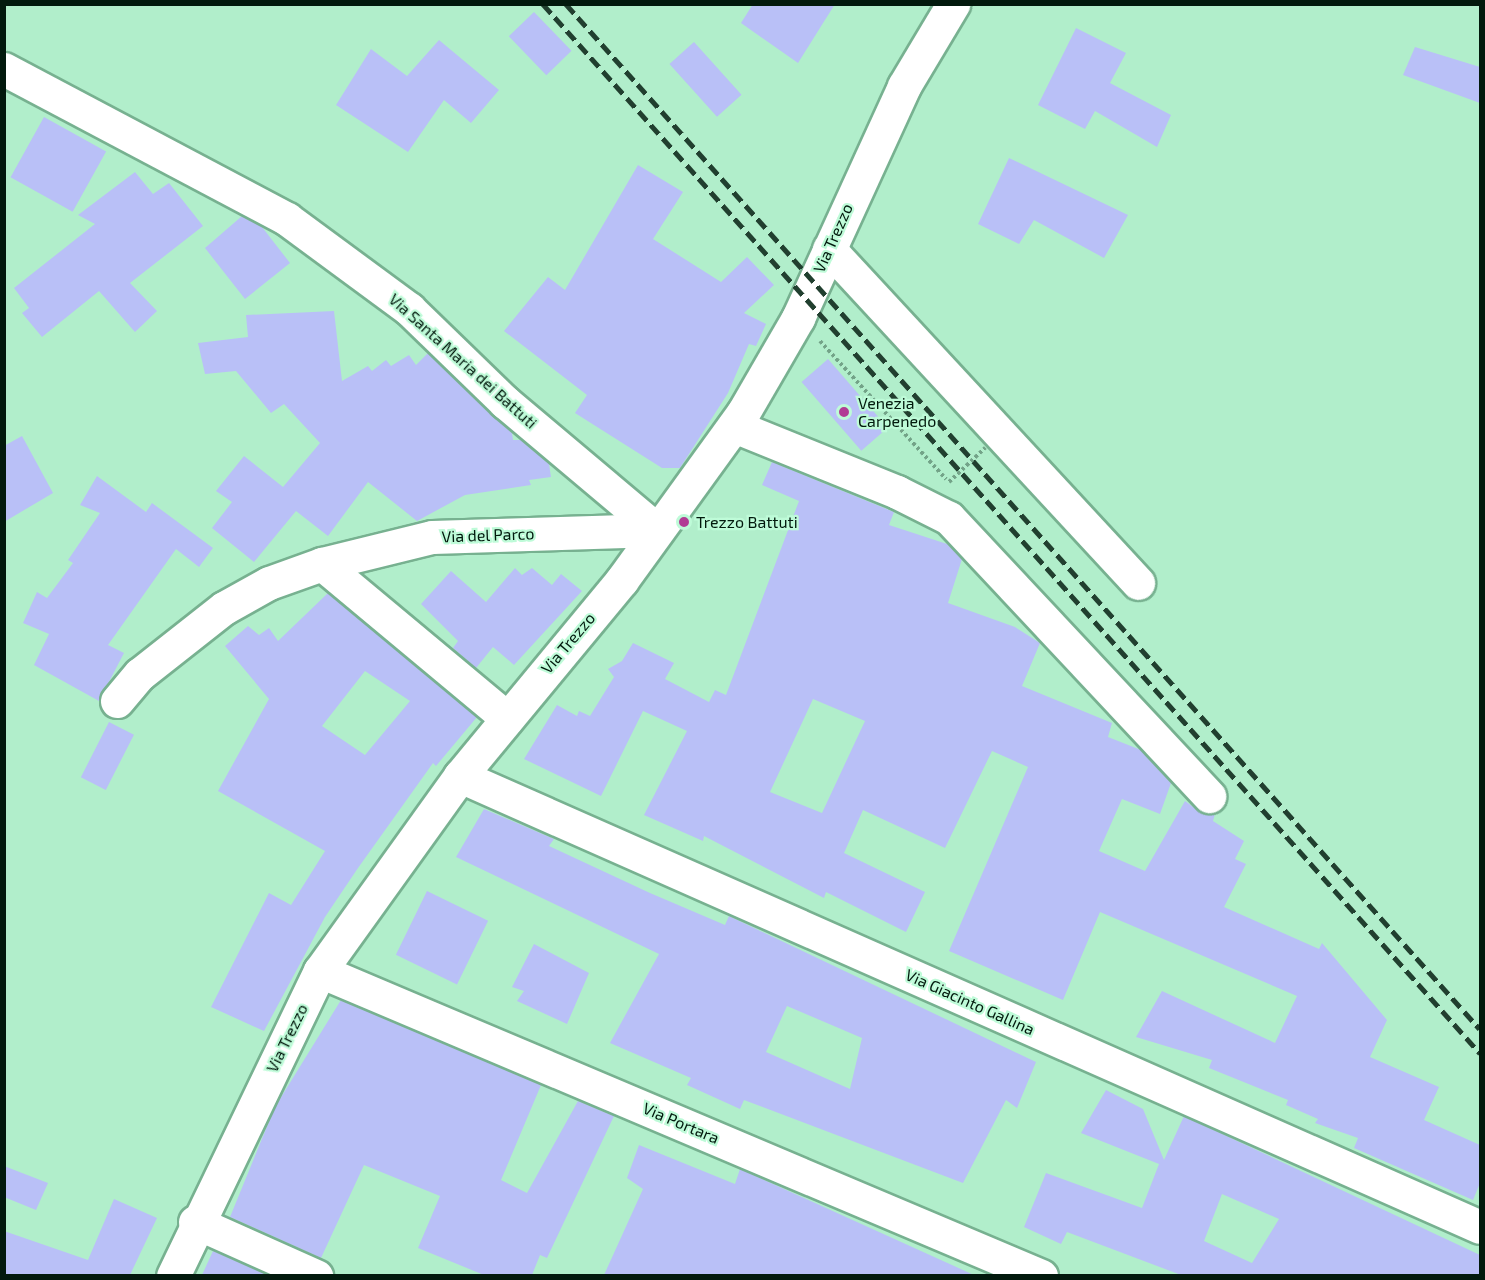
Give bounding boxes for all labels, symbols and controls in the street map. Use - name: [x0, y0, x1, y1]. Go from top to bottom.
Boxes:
- street label: Via Trezzo: [809, 200, 857, 276]
- street label: Via Santa Maria dei Battuti: [385, 289, 541, 433]
- place label: Venezia Carpenedo: [858, 393, 936, 431]
- marker: Venezia Carpenedo: [835, 403, 853, 421]
- place label: Trezzo Battuti: [696, 512, 798, 532]
- marker: Trezzo Battuti: [677, 515, 691, 529]
- street label: Via del Parco: [441, 524, 535, 546]
- street label: Via Trezzo: [537, 608, 599, 678]
- street label: Via Giacinto Gallina: [903, 965, 1037, 1039]
- street label: Via Trezzo: [262, 1001, 312, 1075]
- street label: Via Portara: [640, 1098, 722, 1148]

